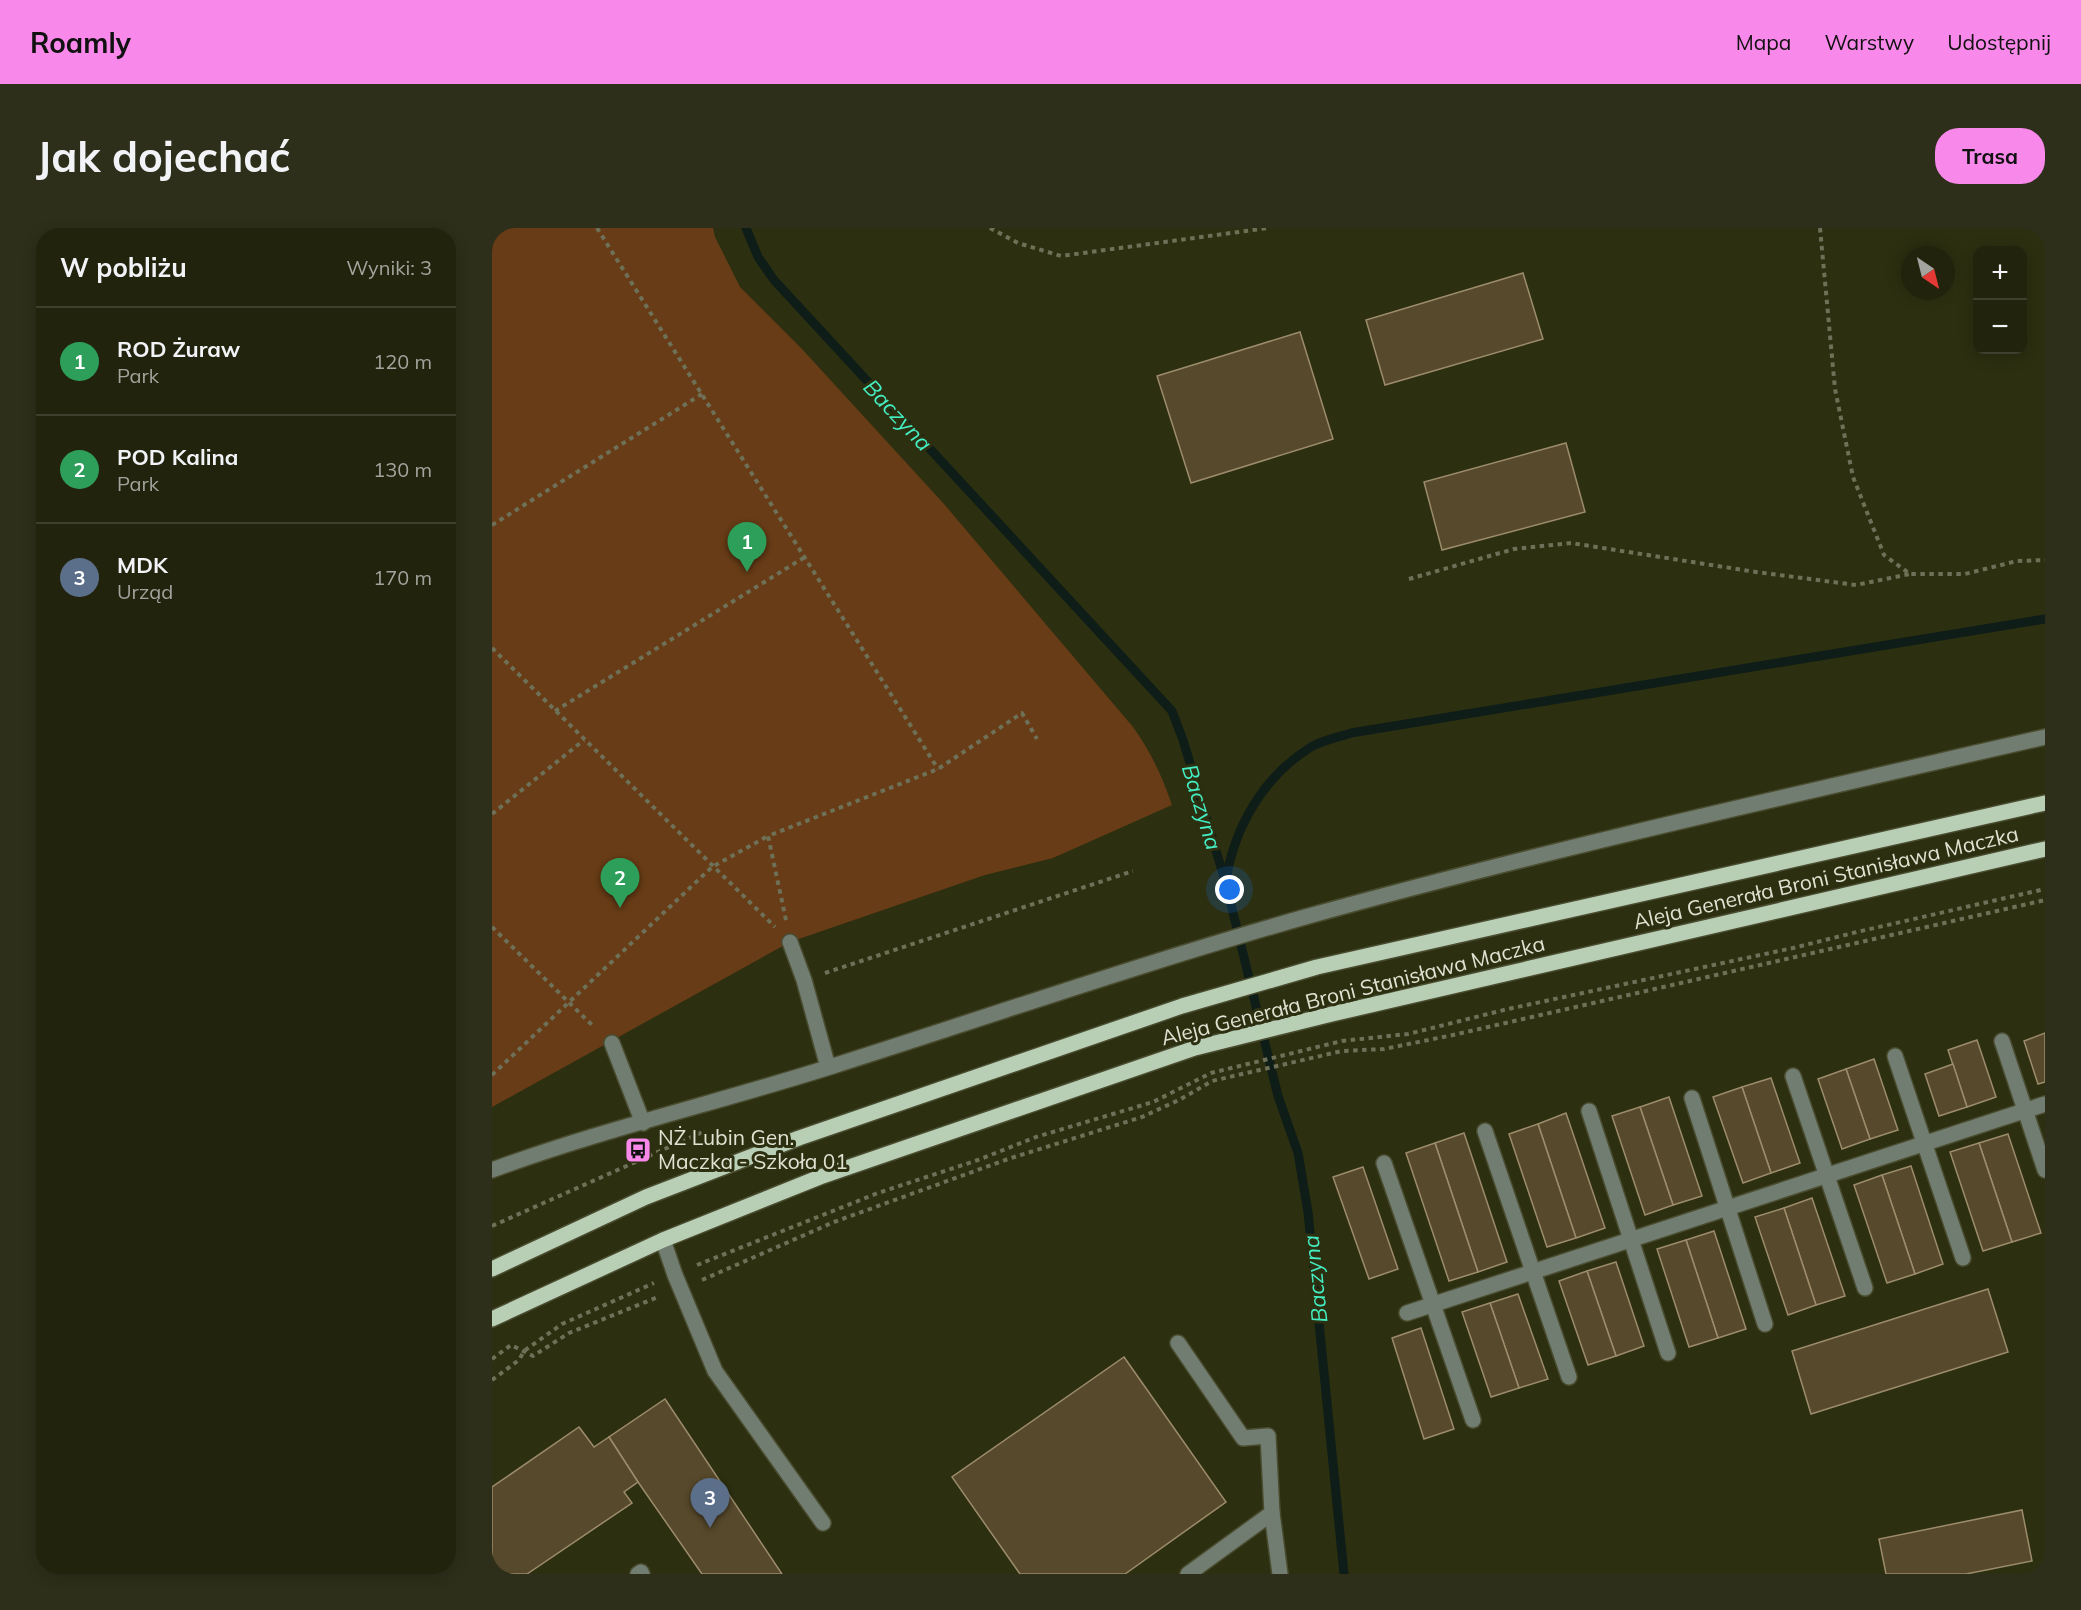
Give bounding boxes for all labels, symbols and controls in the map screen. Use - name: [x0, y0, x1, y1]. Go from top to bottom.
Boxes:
- text: Roamly: [30, 25, 131, 60]
- text: Mapa: [1736, 29, 1791, 55]
- text: Warstwy: [1824, 29, 1914, 55]
- text: Udostępnij: [1947, 29, 2051, 55]
- button: Trasa: [1935, 128, 2045, 184]
- text: Jak dojechać: [36, 130, 291, 183]
- north arrow: [1901, 246, 1955, 300]
- map controls: [1973, 246, 2027, 354]
- button: +: [1973, 246, 2027, 300]
- text: W pobliżu: [60, 251, 187, 284]
- text: Wyniki: 3: [346, 255, 432, 280]
- button: −: [1973, 300, 2027, 354]
- text: ROD Żuraw: [117, 335, 240, 363]
- text: 1: [74, 349, 86, 374]
- text: 120 m: [373, 349, 432, 374]
- text: Park: [117, 363, 159, 388]
- water label: Baczyna: [858, 373, 938, 457]
- text: POD Kalina: [117, 443, 238, 471]
- text: 2: [74, 457, 86, 482]
- text: 130 m: [373, 457, 432, 482]
- text: Park: [117, 471, 159, 496]
- pin: 1: [728, 522, 766, 572]
- text: MDK: [117, 551, 168, 579]
- text: 3: [74, 565, 86, 590]
- text: 170 m: [373, 565, 432, 590]
- text: Urząd: [117, 579, 173, 604]
- water label: Baczyna: [1176, 761, 1228, 853]
- street label: Aleja Generała Broni Stanisława Maczka: [1631, 820, 2021, 934]
- pin: 2: [600, 858, 640, 908]
- your location: [1215, 875, 1244, 904]
- street label: Aleja Generała Broni Stanisława Maczka: [1158, 930, 1547, 1050]
- place label: NŻ Lubin Gen. Maczka - Szkoła 01: [658, 1124, 848, 1174]
- bus stop icon: NŻ Lubin Gen. Maczka - Szkoła 01: [623, 1135, 653, 1165]
- water label: Baczyna: [1296, 1234, 1334, 1324]
- pin: 3: [690, 1478, 730, 1528]

